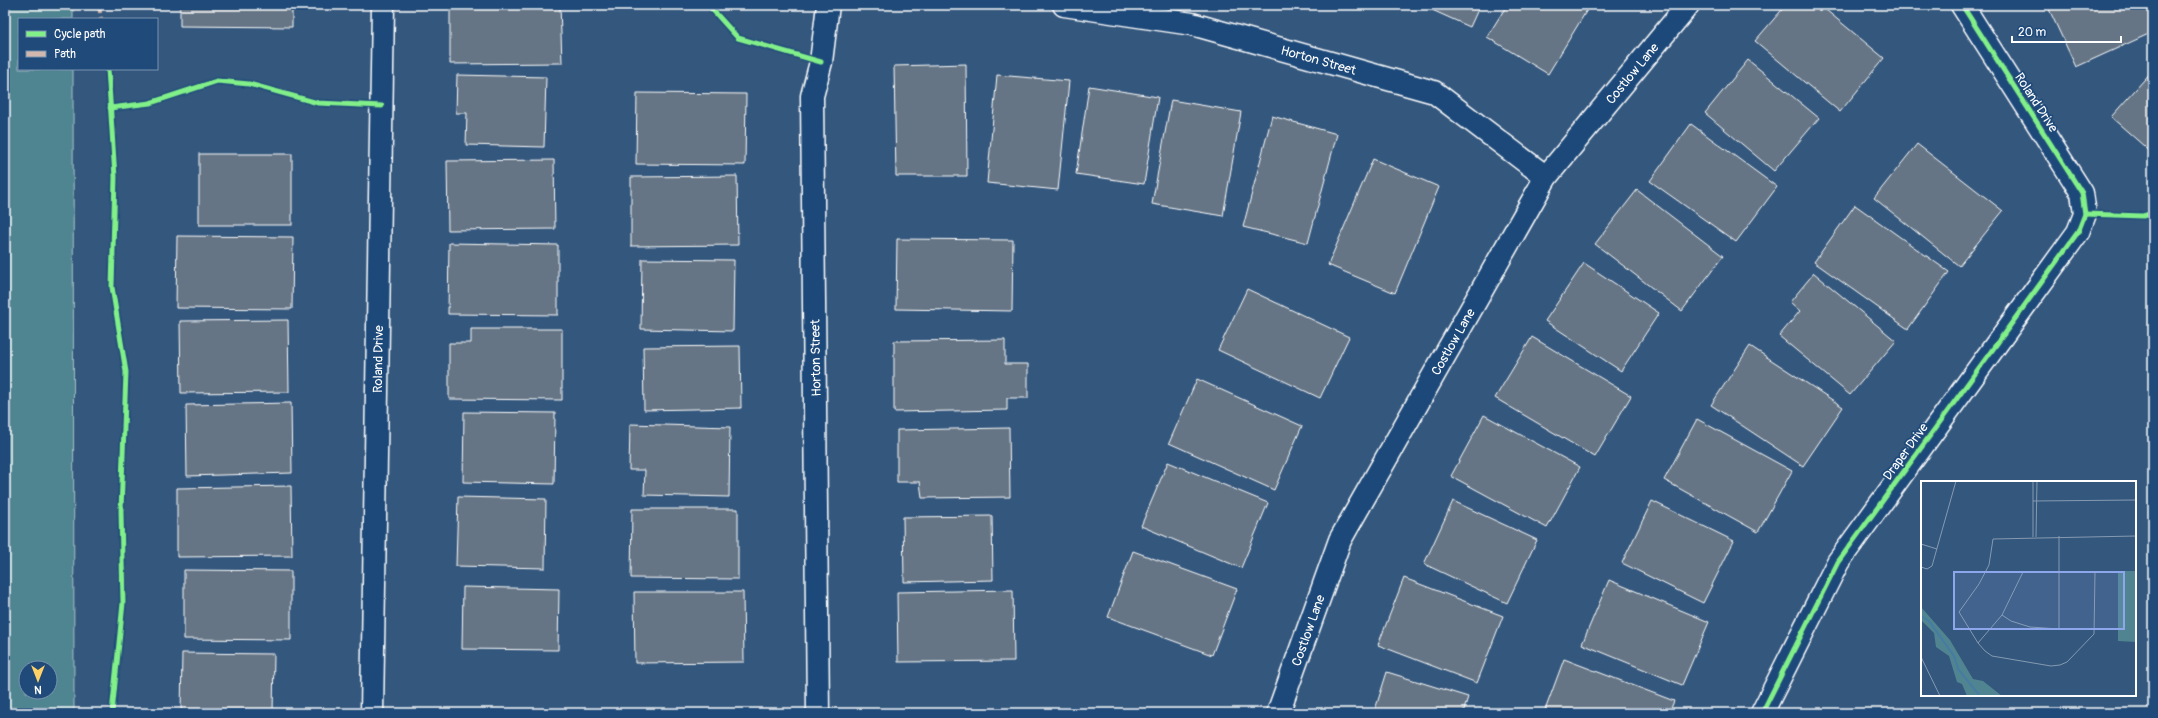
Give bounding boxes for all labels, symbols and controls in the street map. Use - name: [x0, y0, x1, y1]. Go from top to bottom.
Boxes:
- legend: [18, 18, 158, 70]
- scale bar: [2012, 18, 2121, 44]
- text: 20 m: [2018, 25, 2047, 40]
- text: Cycle path: [54, 27, 106, 42]
- street label: Costlow Lane: [1603, 39, 1663, 107]
- street label: Horton Street: [1279, 42, 1359, 79]
- text: Path: [54, 47, 76, 62]
- street label: Roland Drive: [2011, 70, 2062, 136]
- street label: Costlow Lane: [1428, 305, 1479, 378]
- street label: Horton Street: [807, 318, 825, 397]
- street label: Roland Drive: [370, 325, 387, 393]
- street label: Draper Drive: [1880, 419, 1932, 483]
- inset map: [1921, 481, 2136, 696]
- street label: Costlow Lane: [1289, 592, 1329, 668]
- north arrow: [18, 660, 58, 700]
- text: N: [34, 683, 42, 696]

